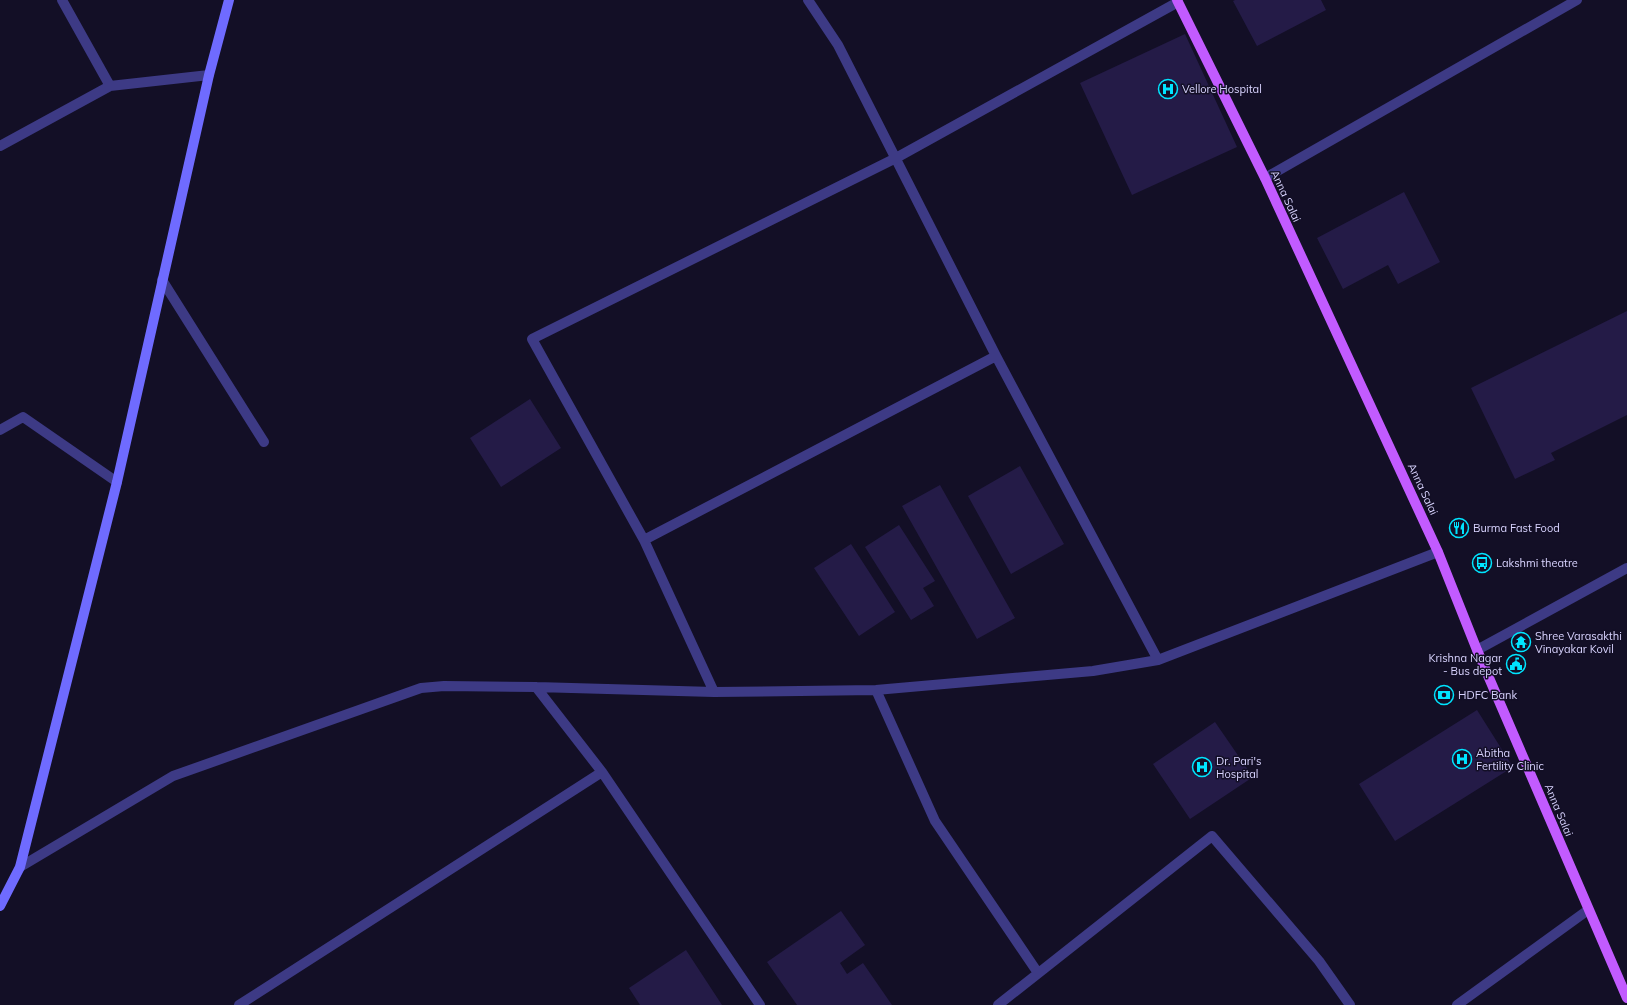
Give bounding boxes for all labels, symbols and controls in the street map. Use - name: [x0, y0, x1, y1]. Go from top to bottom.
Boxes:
- hospital icon: Vellore Hospital: [1157, 78, 1179, 100]
- place label: Vellore Hospital: [1182, 82, 1262, 96]
- street label: Anna Salai: [1268, 168, 1304, 224]
- street label: Anna Salai: [1405, 461, 1441, 517]
- restaurant icon: Burma Fast Food: [1448, 517, 1470, 539]
- place label: Burma Fast Food: [1473, 521, 1560, 535]
- bus stop icon: Lakshmi theatre: [1471, 552, 1493, 574]
- place label: Lakshmi theatre: [1496, 556, 1578, 570]
- place label: Shree Varasakthi Vinayakar Kovil: [1535, 629, 1622, 656]
- temple icon: Shree Varasakthi Vinayakar Kovil: [1510, 631, 1532, 653]
- place label: Krishna Nagar - Bus depot: [1429, 651, 1502, 678]
- public building icon: Krishna Nagar - Bus depot: [1505, 653, 1527, 675]
- bank icon: HDFC Bank: [1433, 684, 1455, 706]
- place label: HDFC Bank: [1458, 688, 1518, 702]
- place label: Abitha Fertility Clinic: [1476, 746, 1544, 773]
- hospital icon: Abitha Fertility Clinic: [1451, 748, 1473, 770]
- place label: Dr. Pari's Hospital: [1216, 754, 1261, 781]
- hospital icon: Dr. Pari's Hospital: [1191, 756, 1213, 778]
- street label: Anna Salai: [1542, 782, 1576, 838]

